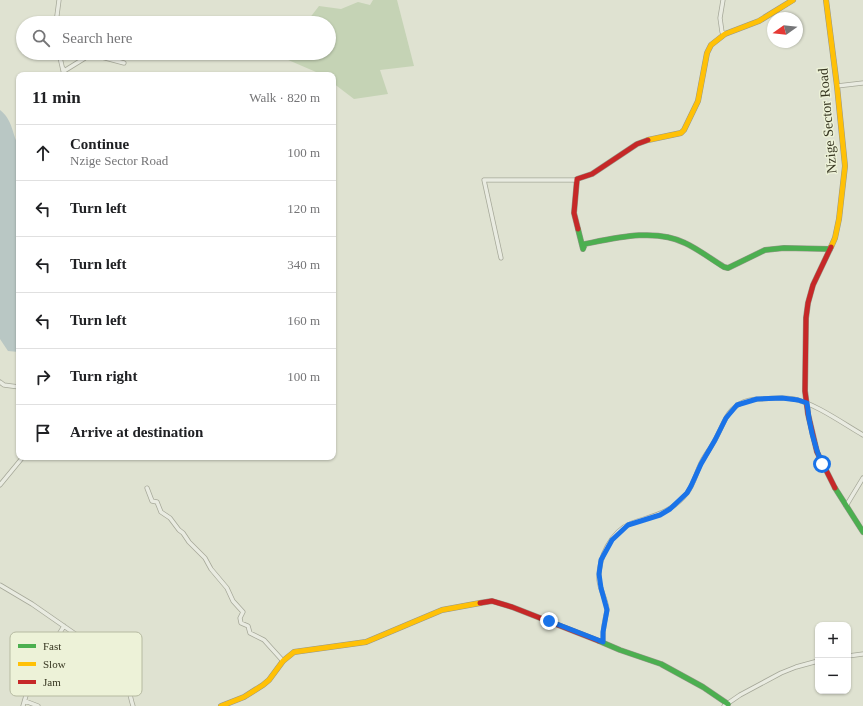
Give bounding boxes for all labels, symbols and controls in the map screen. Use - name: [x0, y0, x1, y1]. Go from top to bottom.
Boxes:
- north arrow: [767, 12, 803, 48]
- search box: [16, 16, 336, 60]
- icon: search: [30, 27, 52, 49]
- text: Search here: [62, 30, 132, 46]
- street label: Nzige Sector Road: [815, 68, 840, 174]
- text: 11 min: [32, 88, 81, 107]
- text: Walk · 820 m: [249, 90, 320, 105]
- text: Continue: [70, 136, 129, 152]
- icon: ahead: [32, 142, 54, 164]
- text: 100 m: [287, 145, 320, 160]
- text: Nzige Sector Road: [70, 153, 168, 168]
- icon: left: [32, 198, 54, 220]
- text: Turn left: [70, 200, 127, 216]
- text: 120 m: [287, 201, 320, 216]
- icon: left: [32, 254, 54, 276]
- text: Turn left: [70, 256, 127, 272]
- text: 340 m: [287, 257, 320, 272]
- icon: left: [32, 310, 54, 332]
- text: Turn left: [70, 312, 127, 328]
- text: 160 m: [287, 313, 320, 328]
- icon: right: [32, 366, 54, 388]
- text: Turn right: [70, 368, 137, 384]
- text: 100 m: [287, 369, 320, 384]
- icon: arrive: [32, 422, 54, 444]
- text: Arrive at destination: [70, 424, 203, 440]
- route start: [813, 455, 831, 473]
- route end: [540, 612, 558, 630]
- map controls: [815, 622, 851, 694]
- button: +: [815, 622, 851, 658]
- legend: [10, 632, 142, 696]
- text: Fast: [43, 640, 61, 652]
- text: Slow: [43, 658, 66, 670]
- button: −: [815, 658, 851, 694]
- text: Jam: [43, 676, 61, 688]

